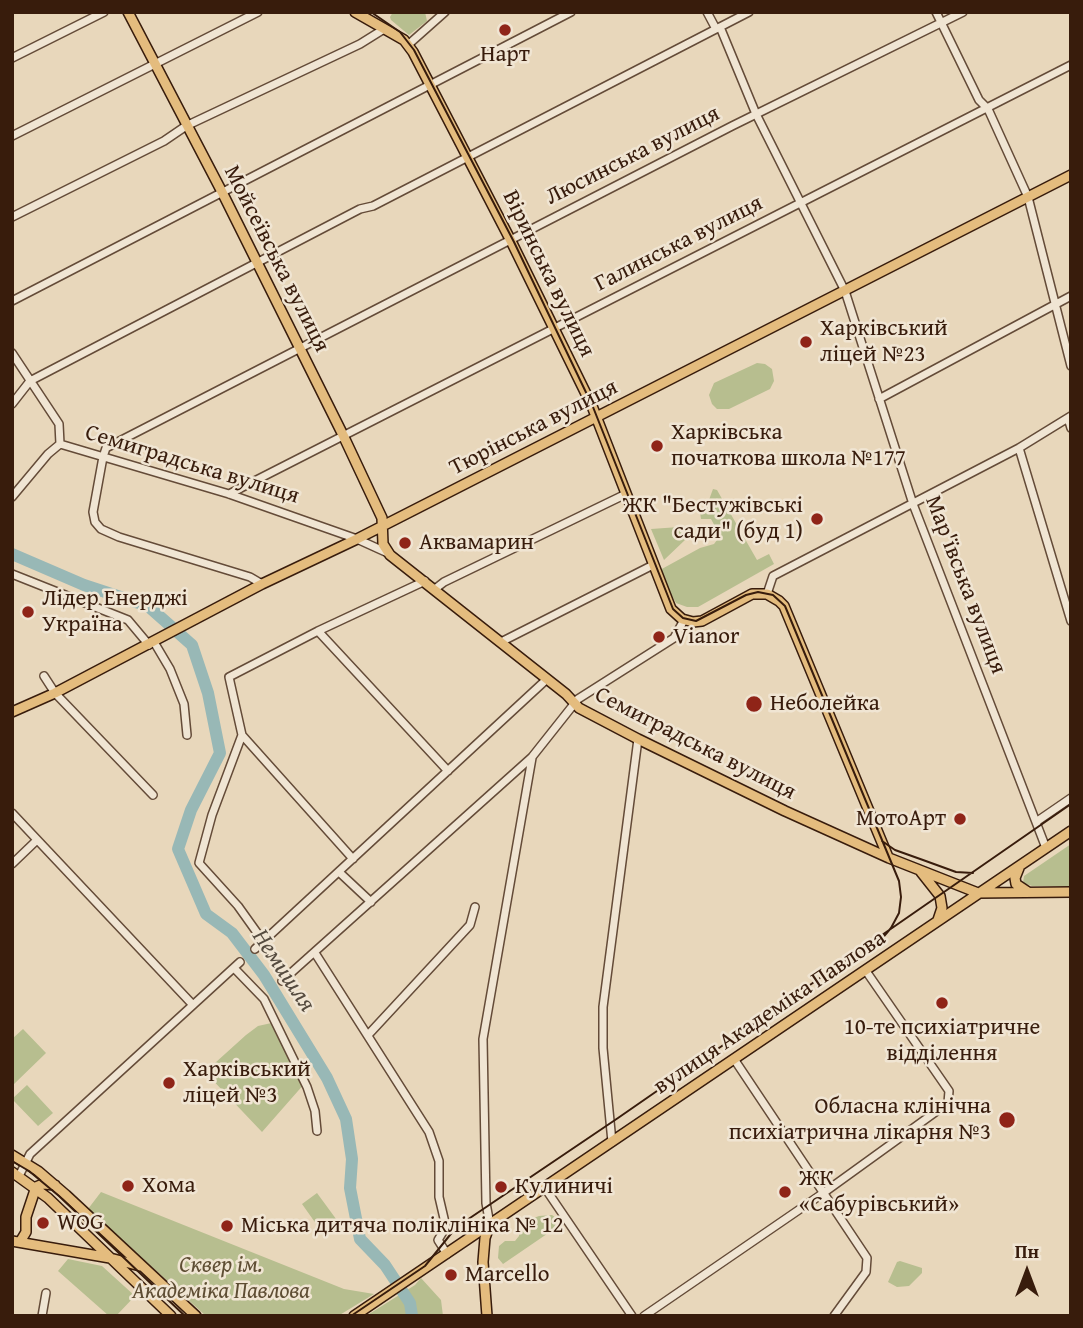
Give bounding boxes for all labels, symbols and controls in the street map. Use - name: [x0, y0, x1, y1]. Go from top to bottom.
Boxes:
- marker: Нарт: [497, 22, 513, 38]
- place label: Нарт: [480, 41, 530, 69]
- street label: Люсинська вулиця: [541, 100, 725, 212]
- street label: Мойсеївська вулиця: [217, 161, 335, 357]
- street label: Віринська вулиця: [496, 186, 600, 362]
- street label: Галинська вулиця: [590, 190, 768, 298]
- place label: Харківський ліцей №23: [820, 315, 948, 369]
- marker: Харківський ліцей №23: [798, 334, 814, 350]
- street label: Тюрінська вулиця: [445, 374, 623, 482]
- street label: Семиградська вулиця: [82, 419, 302, 511]
- place label: Харківська початкова школа №177: [671, 419, 906, 473]
- marker: Харківська початкова школа №177: [649, 438, 665, 454]
- place label: ЖК "Бестужівські сади" (буд 1): [622, 492, 803, 546]
- street label: Мар'ївська вулиця: [918, 492, 1012, 678]
- marker: ЖК "Бестужівські сади" (буд 1): [809, 511, 825, 527]
- place label: Аквамарин: [419, 529, 534, 557]
- marker: Аквамарин: [397, 535, 413, 551]
- place label: Лідер Енерджі Україна: [42, 585, 188, 639]
- marker: Лідер Енерджі Україна: [20, 604, 36, 620]
- place label: Vianor: [673, 623, 740, 651]
- marker: Vianor: [651, 629, 667, 645]
- street label: Семиградська вулиця: [590, 681, 800, 807]
- place label: Неболейка: [770, 690, 880, 718]
- marker: Неболейка: [744, 694, 764, 714]
- place label: МотоАрт: [856, 805, 946, 833]
- marker: МотоАрт: [952, 811, 968, 827]
- water label: Немишля: [245, 924, 321, 1018]
- street label: вулиця Академіка Павлова: [649, 925, 891, 1101]
- marker: 10-те психіатричне відділення: [934, 995, 950, 1011]
- place label: 10-те психіатричне відділення: [844, 1014, 1040, 1068]
- place label: Харківський ліцей №3: [183, 1056, 311, 1110]
- marker: Харківський ліцей №3: [161, 1075, 177, 1091]
- place label: Обласна клінічна психіатрична лікарня №3: [729, 1093, 991, 1147]
- marker: Обласна клінічна психіатрична лікарня №3: [997, 1110, 1017, 1130]
- place label: ЖК «Сабурівський»: [799, 1165, 959, 1219]
- place label: Хома: [142, 1172, 195, 1200]
- place label: Кулиничі: [515, 1173, 613, 1201]
- marker: Хома: [120, 1178, 136, 1194]
- marker: Кулиничі: [493, 1179, 509, 1195]
- marker: ЖК «Сабурівський»: [777, 1184, 793, 1200]
- place label: WOG: [57, 1209, 104, 1237]
- place label: Міська дитяча поліклініка № 12: [241, 1212, 564, 1240]
- marker: WOG: [35, 1215, 51, 1231]
- marker: Міська дитяча поліклініка № 12: [219, 1218, 235, 1234]
- north arrow: [992, 1237, 1062, 1307]
- text: Пн: [1015, 1237, 1039, 1265]
- park label: Сквер ім. Академіка Павлова: [132, 1252, 310, 1306]
- place label: Marcello: [465, 1261, 549, 1289]
- marker: Marcello: [443, 1267, 459, 1283]

